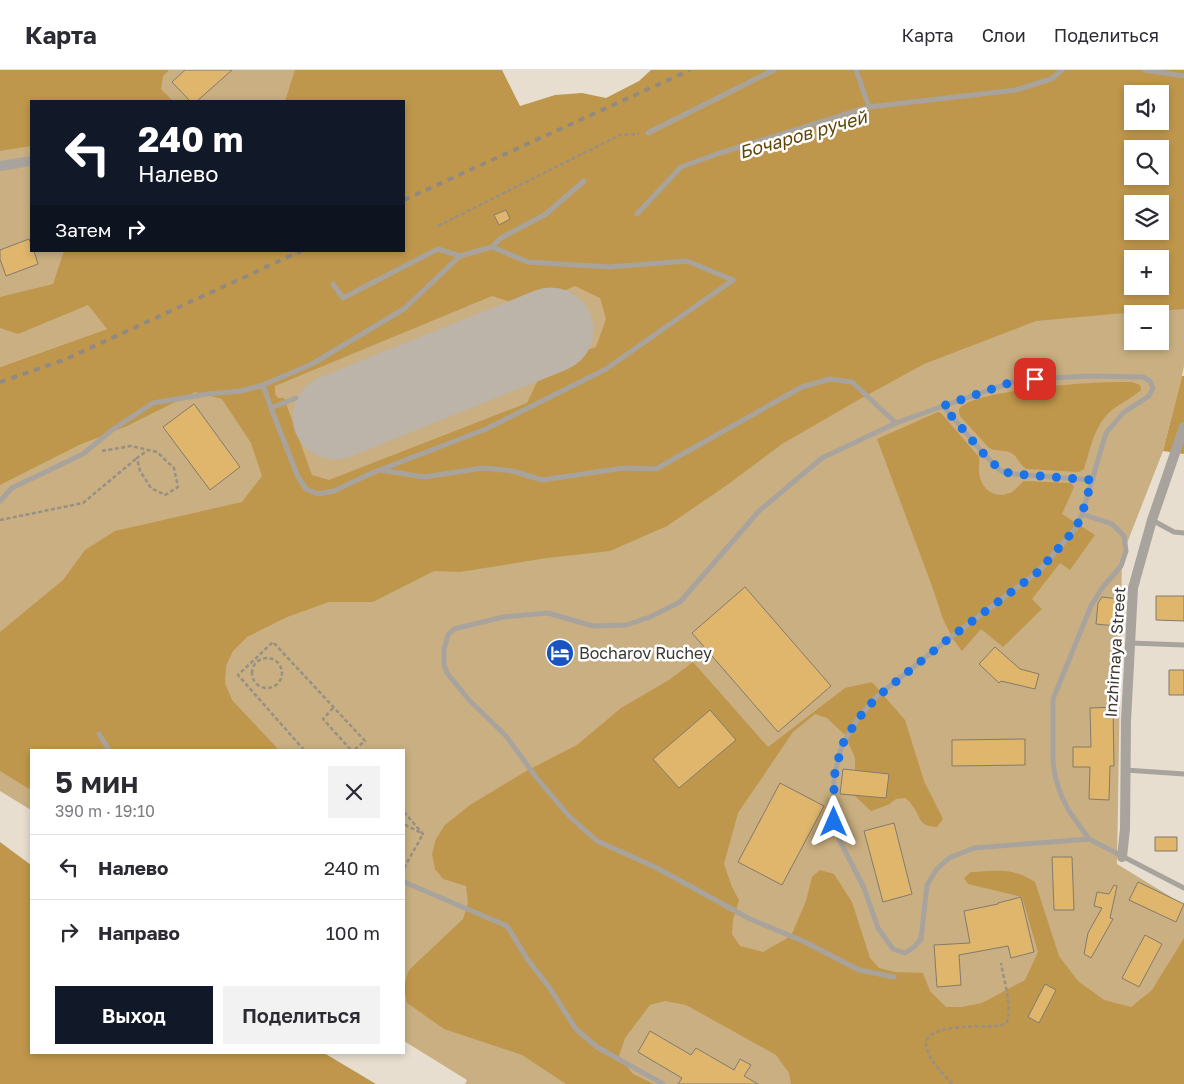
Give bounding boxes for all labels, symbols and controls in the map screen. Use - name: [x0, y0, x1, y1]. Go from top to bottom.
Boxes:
- text: Карта: [25, 20, 97, 49]
- text: Карта: [902, 24, 954, 46]
- text: Слои: [982, 24, 1026, 46]
- text: Поделиться: [1054, 24, 1159, 46]
- map controls: [1124, 85, 1169, 350]
- button: sound: [1124, 85, 1169, 130]
- water label: Бочаров ручей: [736, 105, 870, 163]
- text: 240 m: [138, 118, 243, 160]
- icon: left: [55, 120, 120, 185]
- button: search: [1124, 140, 1169, 185]
- text: Налево: [138, 160, 218, 187]
- button: layers: [1124, 195, 1169, 240]
- icon: right: [122, 215, 150, 243]
- text: Затем: [55, 218, 112, 241]
- button: +: [1124, 250, 1169, 295]
- button: −: [1124, 305, 1169, 350]
- pin: [1014, 358, 1056, 400]
- icon: arrive: [1021, 365, 1049, 393]
- street label: Inzhirnaya Street: [1100, 586, 1130, 718]
- hotel icon: Bocharov Ruchey: [545, 638, 575, 668]
- place label: Bocharov Ruchey: [579, 643, 712, 663]
- text: 5 мин: [55, 764, 139, 800]
- button: close: [328, 766, 380, 818]
- position arrow: [807, 795, 859, 847]
- text: 390 m · 19:10: [55, 801, 155, 821]
- icon: left: [55, 853, 83, 881]
- text: Налево: [98, 856, 168, 879]
- text: 240 m: [324, 856, 380, 879]
- icon: right: [55, 918, 83, 946]
- text: Направо: [98, 921, 180, 944]
- text: 100 m: [326, 921, 380, 944]
- button: Выход: [55, 986, 213, 1044]
- button: Поделиться: [223, 986, 380, 1044]

